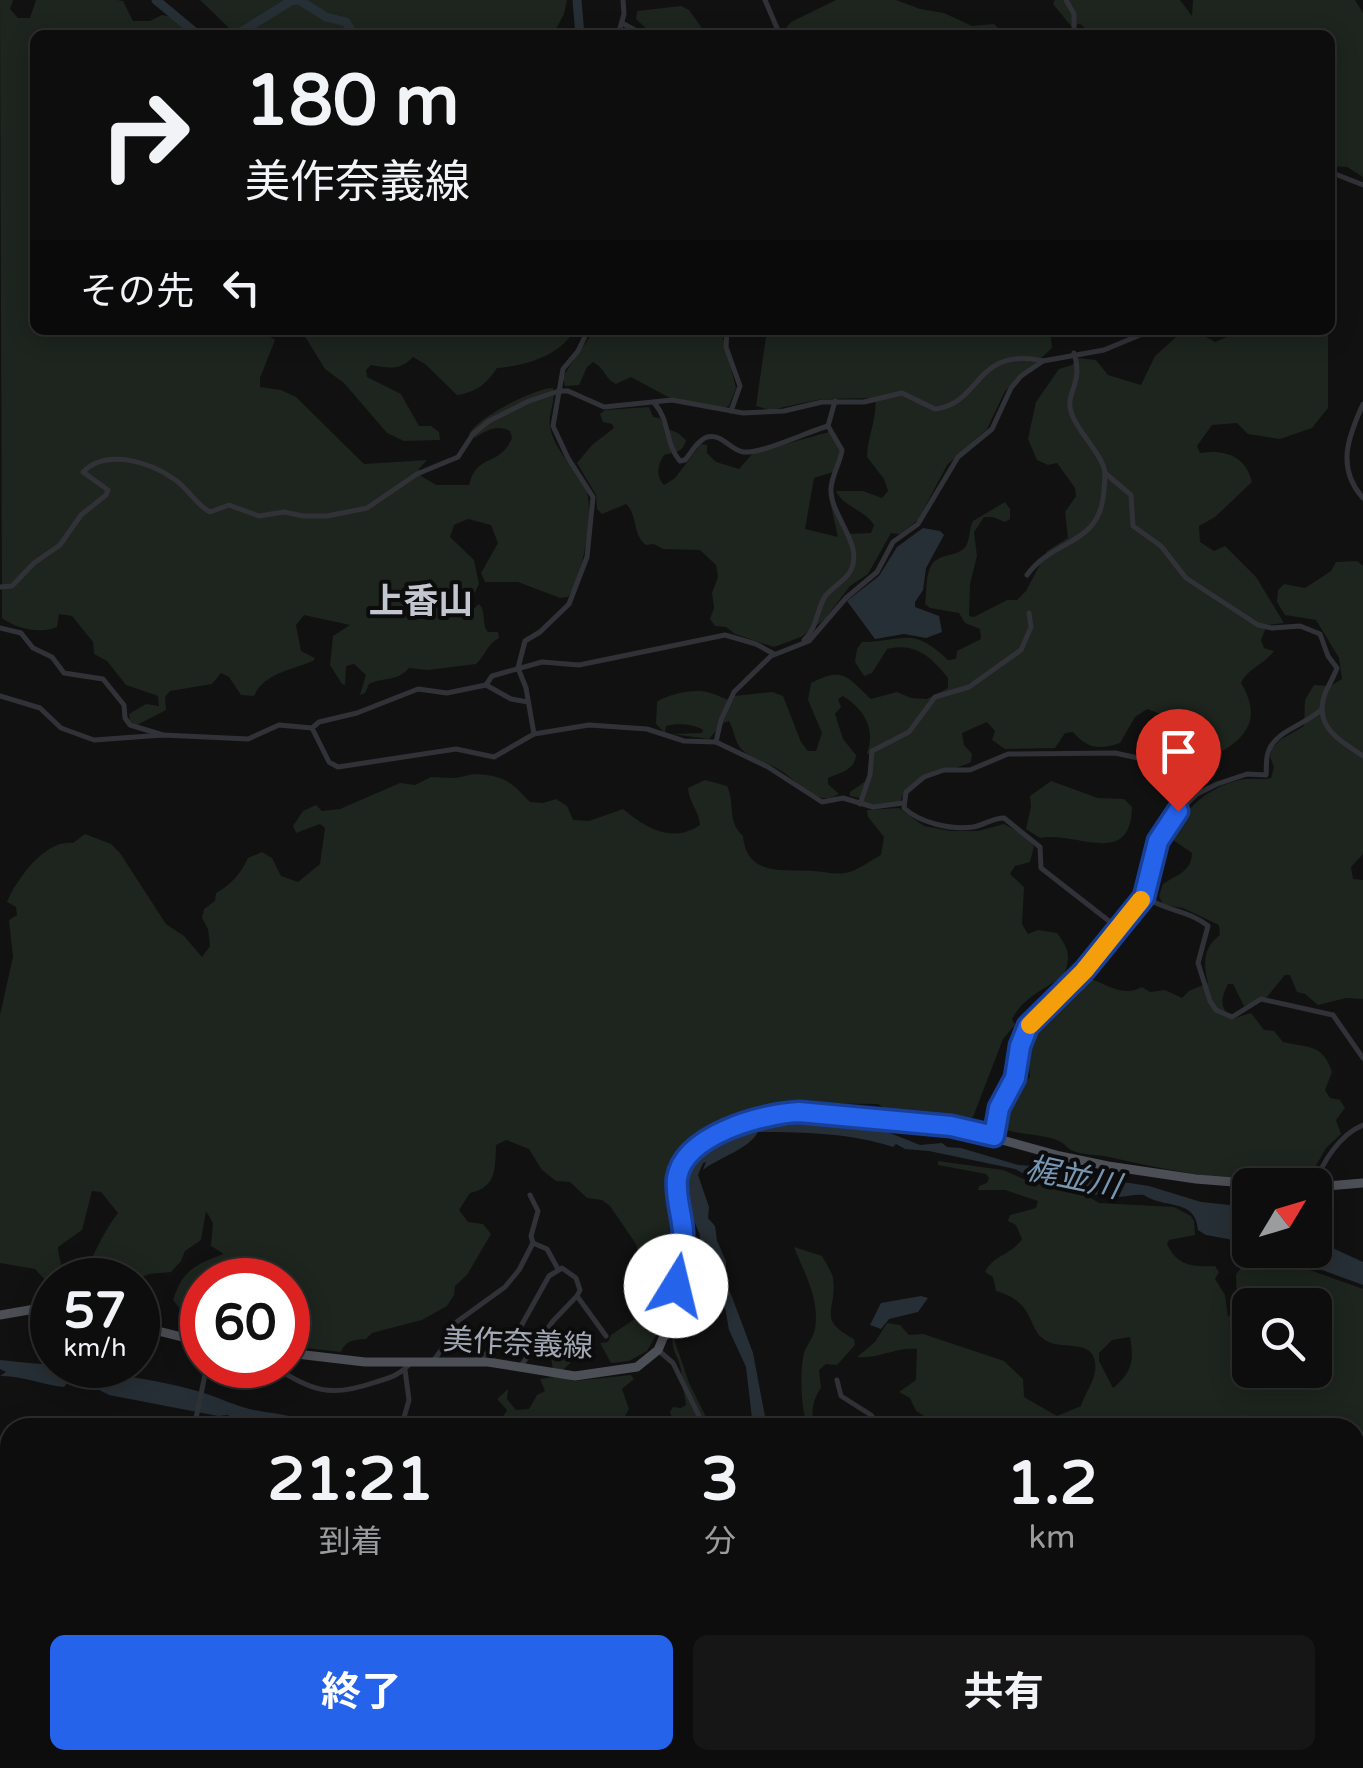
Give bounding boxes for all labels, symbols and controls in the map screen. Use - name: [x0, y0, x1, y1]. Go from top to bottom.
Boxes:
- text: 180 m: [245, 60, 459, 144]
- icon: right: [80, 70, 210, 200]
- text: 美作奈義線: [245, 156, 470, 210]
- icon: left: [214, 260, 269, 315]
- text: その先: [80, 269, 194, 315]
- district label: 上香山: [368, 581, 474, 623]
- pin: [1136, 709, 1221, 812]
- icon: arrive: [1151, 724, 1206, 779]
- water label: 梶並川: [1022, 1149, 1127, 1207]
- north arrow: [1232, 1168, 1332, 1268]
- map controls: [1232, 1168, 1332, 1388]
- position arrow: [624, 1234, 728, 1338]
- speed limit sign: 60: [180, 1258, 310, 1388]
- text: 57: [64, 1281, 126, 1341]
- button: search: [1232, 1288, 1332, 1388]
- street label: 美作奈義線: [442, 1321, 594, 1366]
- text: km/h: [64, 1333, 126, 1363]
- text: 21:21: [268, 1444, 434, 1516]
- text: 3: [701, 1444, 739, 1516]
- text: 1.2: [1007, 1448, 1097, 1520]
- text: km: [1029, 1519, 1075, 1557]
- text: 到着: [319, 1523, 383, 1561]
- text: 分: [704, 1523, 736, 1561]
- button: 終了: [50, 1635, 673, 1750]
- button: 共有: [693, 1635, 1315, 1750]

